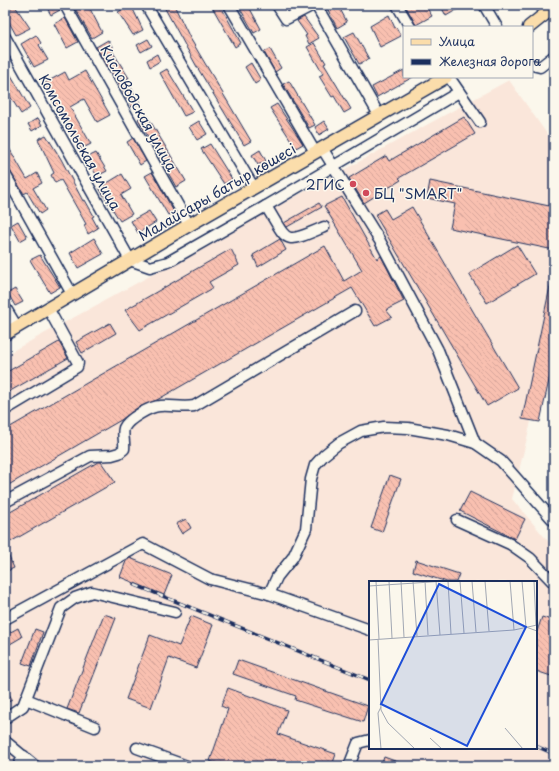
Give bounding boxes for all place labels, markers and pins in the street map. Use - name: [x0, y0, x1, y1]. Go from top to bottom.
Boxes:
- place label: 2ГИС: [306, 174, 345, 195]
- marker: 2ГИС: [348, 179, 358, 189]
- place label: БЦ "SMART": [374, 183, 462, 204]
- marker: БЦ "SMART": [361, 188, 371, 198]

